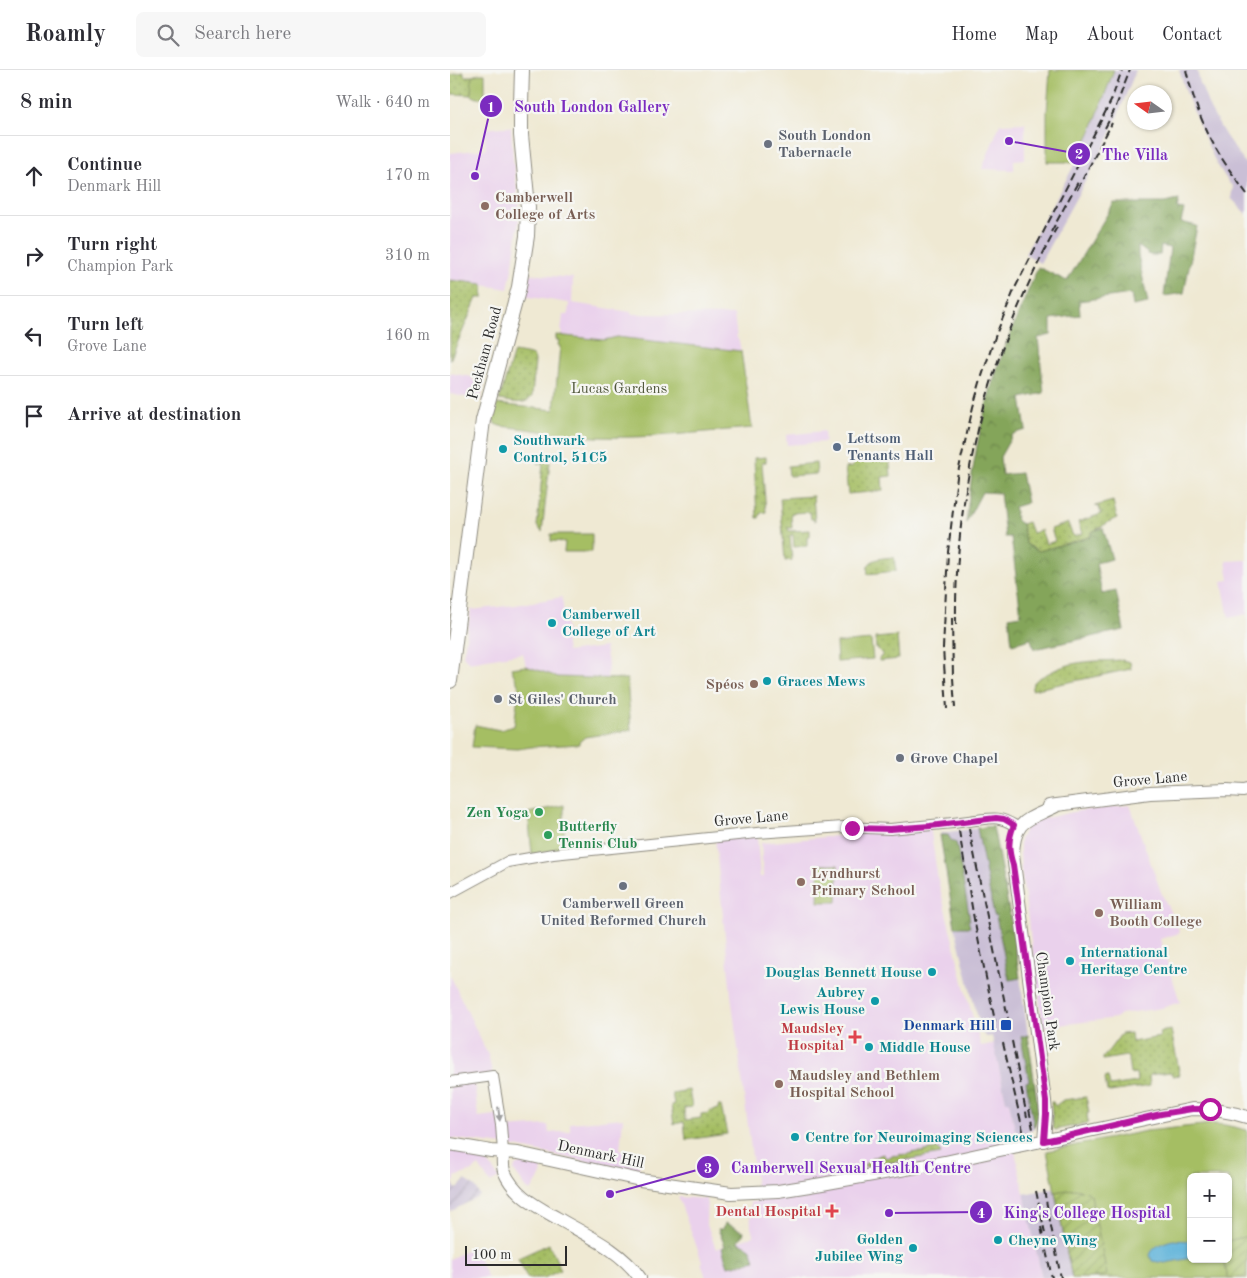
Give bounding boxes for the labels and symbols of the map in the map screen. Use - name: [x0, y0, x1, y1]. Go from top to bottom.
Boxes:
- north arrow: [1127, 85, 1172, 130]
- callout: South London Gallery: [479, 91, 680, 122]
- text: South London Gallery: [514, 100, 670, 116]
- text: 1: [487, 101, 495, 116]
- place label: South London Tabernacle: [778, 129, 871, 161]
- marker: South London Tabernacle: [762, 138, 774, 150]
- callout: The Villa: [1067, 139, 1178, 170]
- text: 2: [1075, 148, 1083, 163]
- text: The Villa: [1102, 148, 1168, 164]
- place label: Camberwell College of Arts: [495, 191, 595, 223]
- marker: Camberwell College of Arts: [479, 200, 491, 212]
- street label: Peckham Road: [466, 305, 505, 402]
- park label: Lucas Gardens: [571, 382, 667, 397]
- place label: Lettsom Tenants Hall: [847, 432, 934, 464]
- place label: Southwark Control, 51C5: [513, 434, 607, 466]
- marker: Lettsom Tenants Hall: [831, 441, 843, 453]
- marker: Southwark Control, 51C5: [497, 443, 509, 455]
- place label: Camberwell College of Art: [562, 608, 656, 640]
- marker: Camberwell College of Art: [546, 617, 558, 629]
- marker: Graces Mews: [761, 675, 773, 687]
- place label: Graces Mews: [777, 675, 865, 690]
- place label: Spéos: [705, 678, 744, 693]
- marker: Spéos: [748, 678, 760, 690]
- marker: St Giles' Church: [492, 693, 504, 705]
- place label: St Giles' Church: [508, 693, 617, 708]
- marker: Grove Chapel: [894, 752, 906, 764]
- place label: Grove Chapel: [910, 752, 998, 767]
- street label: Grove Lane: [1112, 770, 1188, 791]
- place label: Zen Yoga: [466, 806, 529, 821]
- marker: Zen Yoga: [533, 806, 545, 818]
- street label: Grove Lane: [713, 809, 789, 830]
- route end: [841, 817, 864, 840]
- place label: Butterfly Tennis Club: [558, 820, 637, 852]
- marker: Butterfly Tennis Club: [542, 829, 554, 841]
- place label: Lyndhurst Primary School: [811, 867, 916, 899]
- marker: Lyndhurst Primary School: [795, 876, 807, 888]
- marker: Camberwell Green United Reformed Church: [617, 880, 629, 892]
- place label: Camberwell Green United Reformed Church: [540, 897, 706, 929]
- place label: William Booth College: [1109, 898, 1202, 930]
- marker: William Booth College: [1093, 907, 1105, 919]
- place label: International Heritage Centre: [1080, 946, 1187, 978]
- street label: Champion Park: [1032, 951, 1061, 1052]
- marker: International Heritage Centre: [1064, 955, 1076, 967]
- place label: Douglas Bennett House: [765, 966, 922, 981]
- marker: Douglas Bennett House: [926, 966, 938, 978]
- place label: Aubrey Lewis House: [779, 986, 865, 1018]
- marker: Aubrey Lewis House: [869, 995, 881, 1007]
- marker: Denmark Hill: [999, 1018, 1013, 1032]
- place label: Denmark Hill: [903, 1019, 995, 1034]
- place label: Maudsley Hospital: [781, 1022, 844, 1054]
- marker: Maudsley Hospital: [848, 1030, 862, 1044]
- marker: Middle House: [863, 1041, 875, 1053]
- place label: Middle House: [879, 1041, 971, 1056]
- place label: Maudsley and Bethlem Hospital School: [789, 1069, 940, 1101]
- marker: Maudsley and Bethlem Hospital School: [773, 1078, 785, 1090]
- route start: [1199, 1098, 1222, 1121]
- one-way arrow: [495, 1106, 503, 1122]
- marker: Centre for Neuroimaging Sciences: [789, 1131, 801, 1143]
- place label: Centre for Neuroimaging Sciences: [805, 1131, 1032, 1146]
- street label: Denmark Hill: [556, 1139, 645, 1172]
- callout: Camberwell Sexual Health Centre: [696, 1152, 981, 1183]
- text: Camberwell Sexual Health Centre: [731, 1161, 971, 1177]
- text: 3: [704, 1162, 712, 1177]
- callout: King's College Hospital: [968, 1197, 1181, 1228]
- marker: Dental Hospital: [825, 1204, 839, 1218]
- place label: Dental Hospital: [715, 1205, 821, 1220]
- text: King's College Hospital: [1003, 1206, 1171, 1222]
- text: 4: [977, 1207, 985, 1222]
- place label: Golden Jubilee Wing: [815, 1233, 904, 1265]
- marker: Cheyne Wing: [992, 1234, 1004, 1246]
- place label: Cheyne Wing: [1008, 1234, 1098, 1249]
- marker: Golden Jubilee Wing: [907, 1242, 919, 1254]
- scale bar: [465, 1243, 568, 1266]

